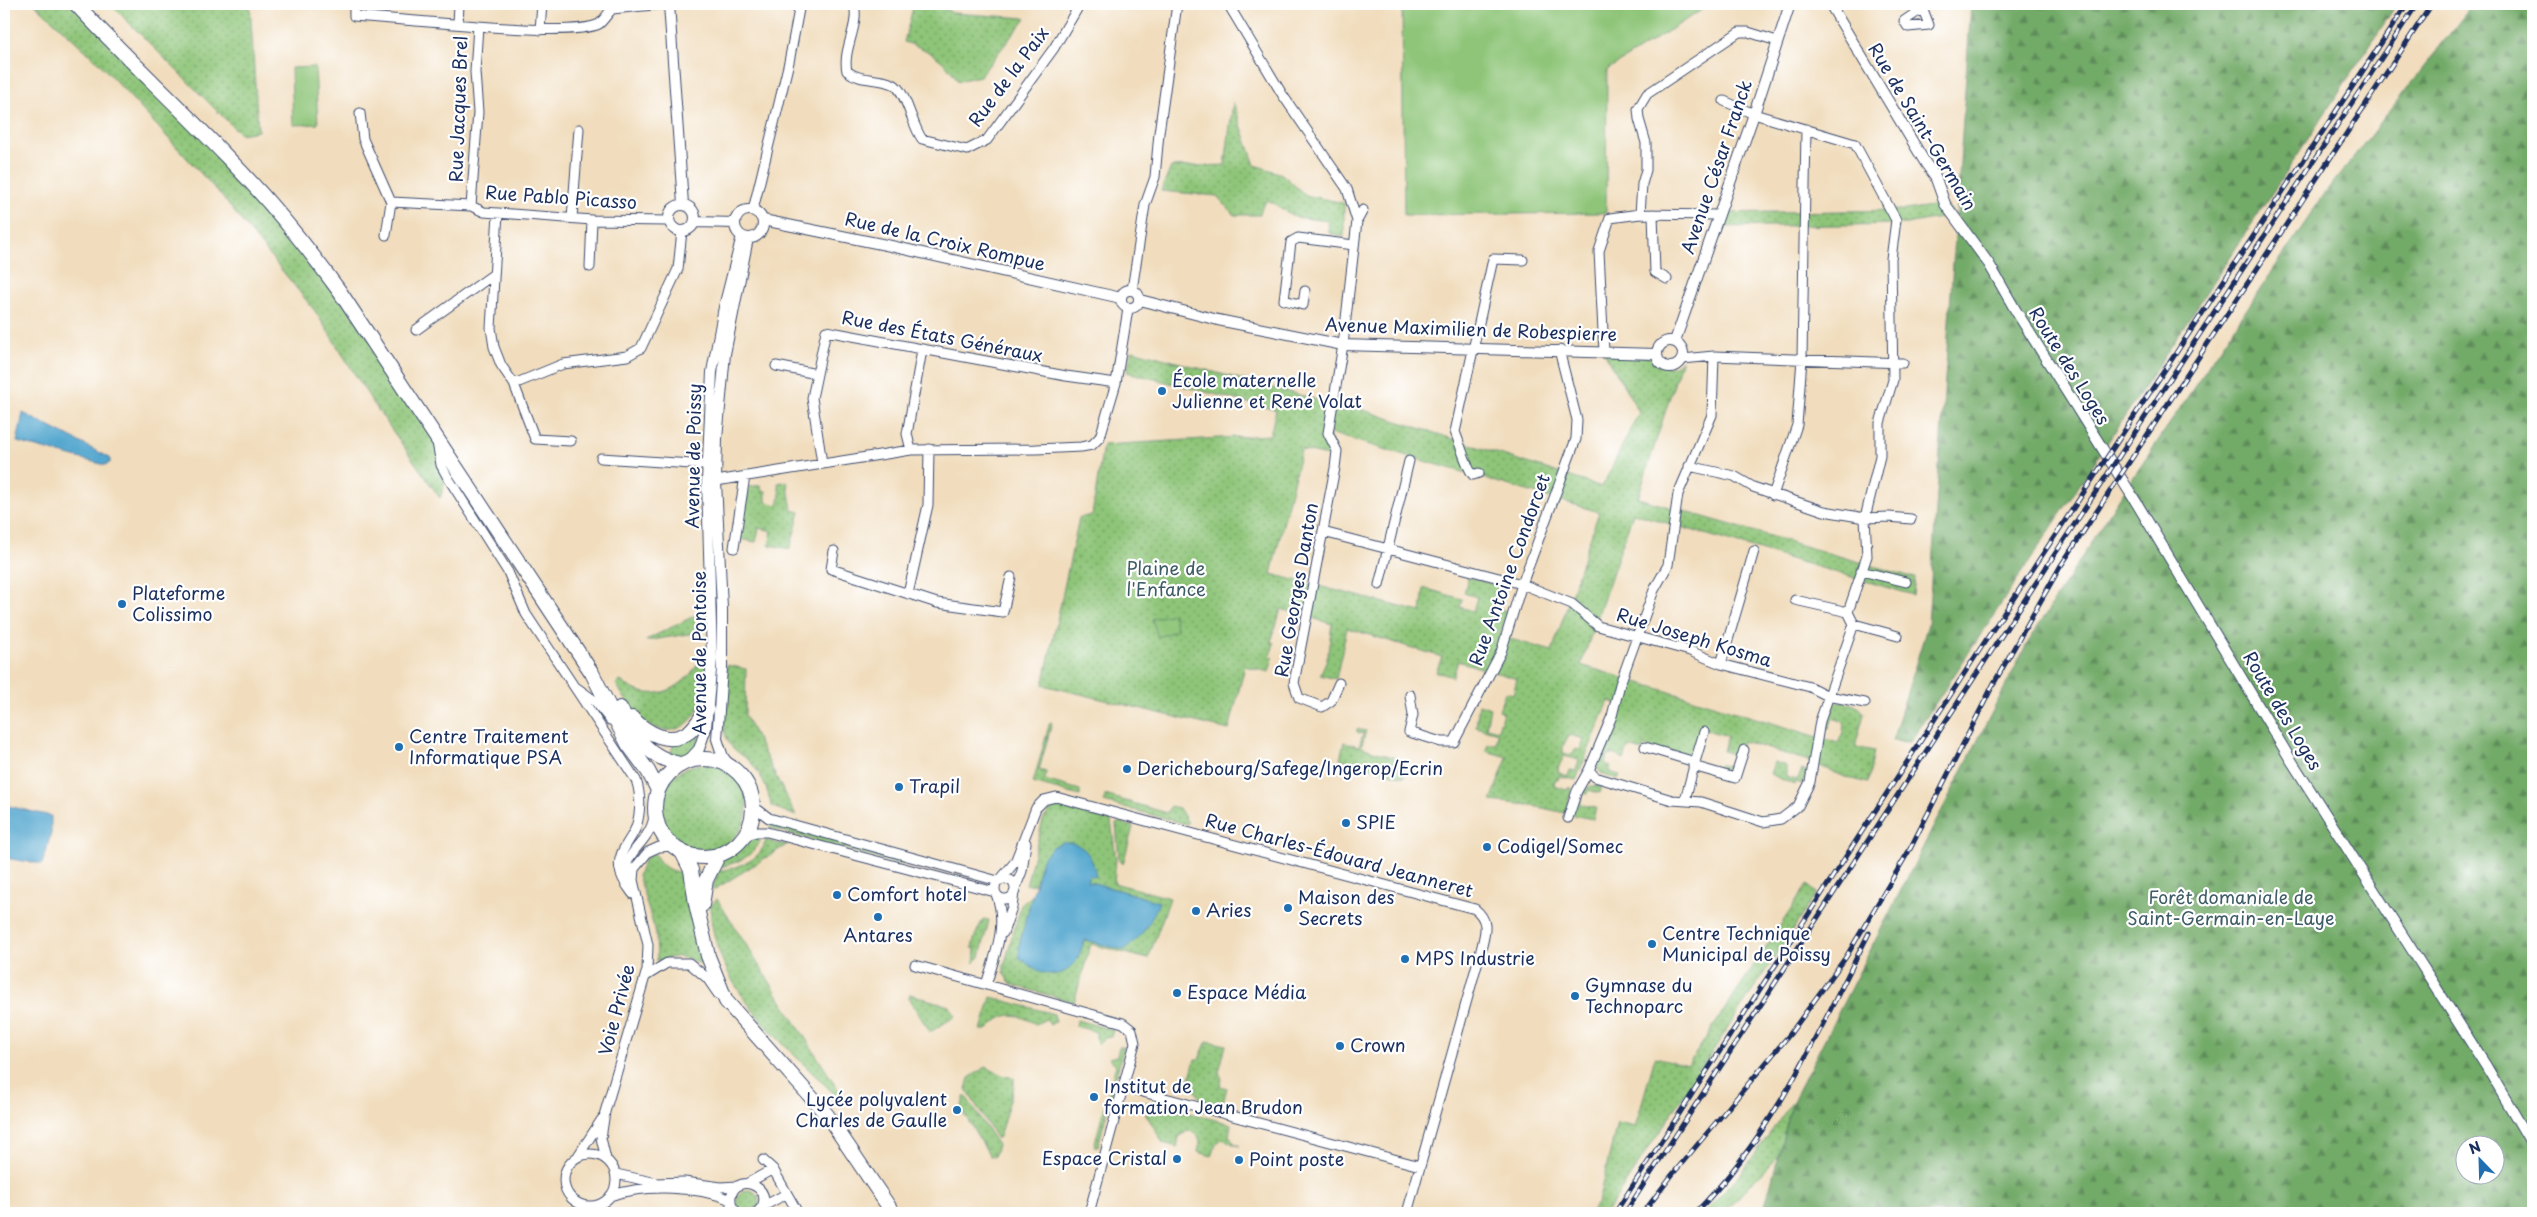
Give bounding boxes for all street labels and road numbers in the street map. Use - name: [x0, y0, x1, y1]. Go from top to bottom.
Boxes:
- street label: Rue de la Paix: [961, 20, 1054, 132]
- street label: Rue Jacques Brel: [441, 35, 474, 183]
- street label: Rue de Saint-Germain: [1862, 37, 1984, 215]
- street label: Avenue César Franck: [1673, 76, 1758, 257]
- street label: Rue Pablo Picasso: [484, 178, 638, 215]
- street label: Rue de la Croix Rompue: [842, 204, 1048, 277]
- street label: Route des Loges: [2023, 301, 2117, 430]
- street label: Rue des États Généraux: [840, 303, 1045, 368]
- street label: Avenue Maximilien de Robespierre: [1325, 310, 1618, 347]
- street label: Avenue de Poissy: [678, 383, 707, 529]
- street label: Rue Antoine Condorcet: [1461, 469, 1556, 669]
- street label: Rue Georges Danton: [1267, 500, 1324, 679]
- street label: Avenue de Pontoise: [685, 571, 712, 735]
- street label: Rue Joseph Kosma: [1614, 600, 1776, 673]
- street label: Route des Loges: [2237, 645, 2330, 775]
- street label: Rue Charles-Édouard Jeanneret: [1202, 806, 1476, 903]
- street label: Voie Privée: [590, 961, 641, 1058]

